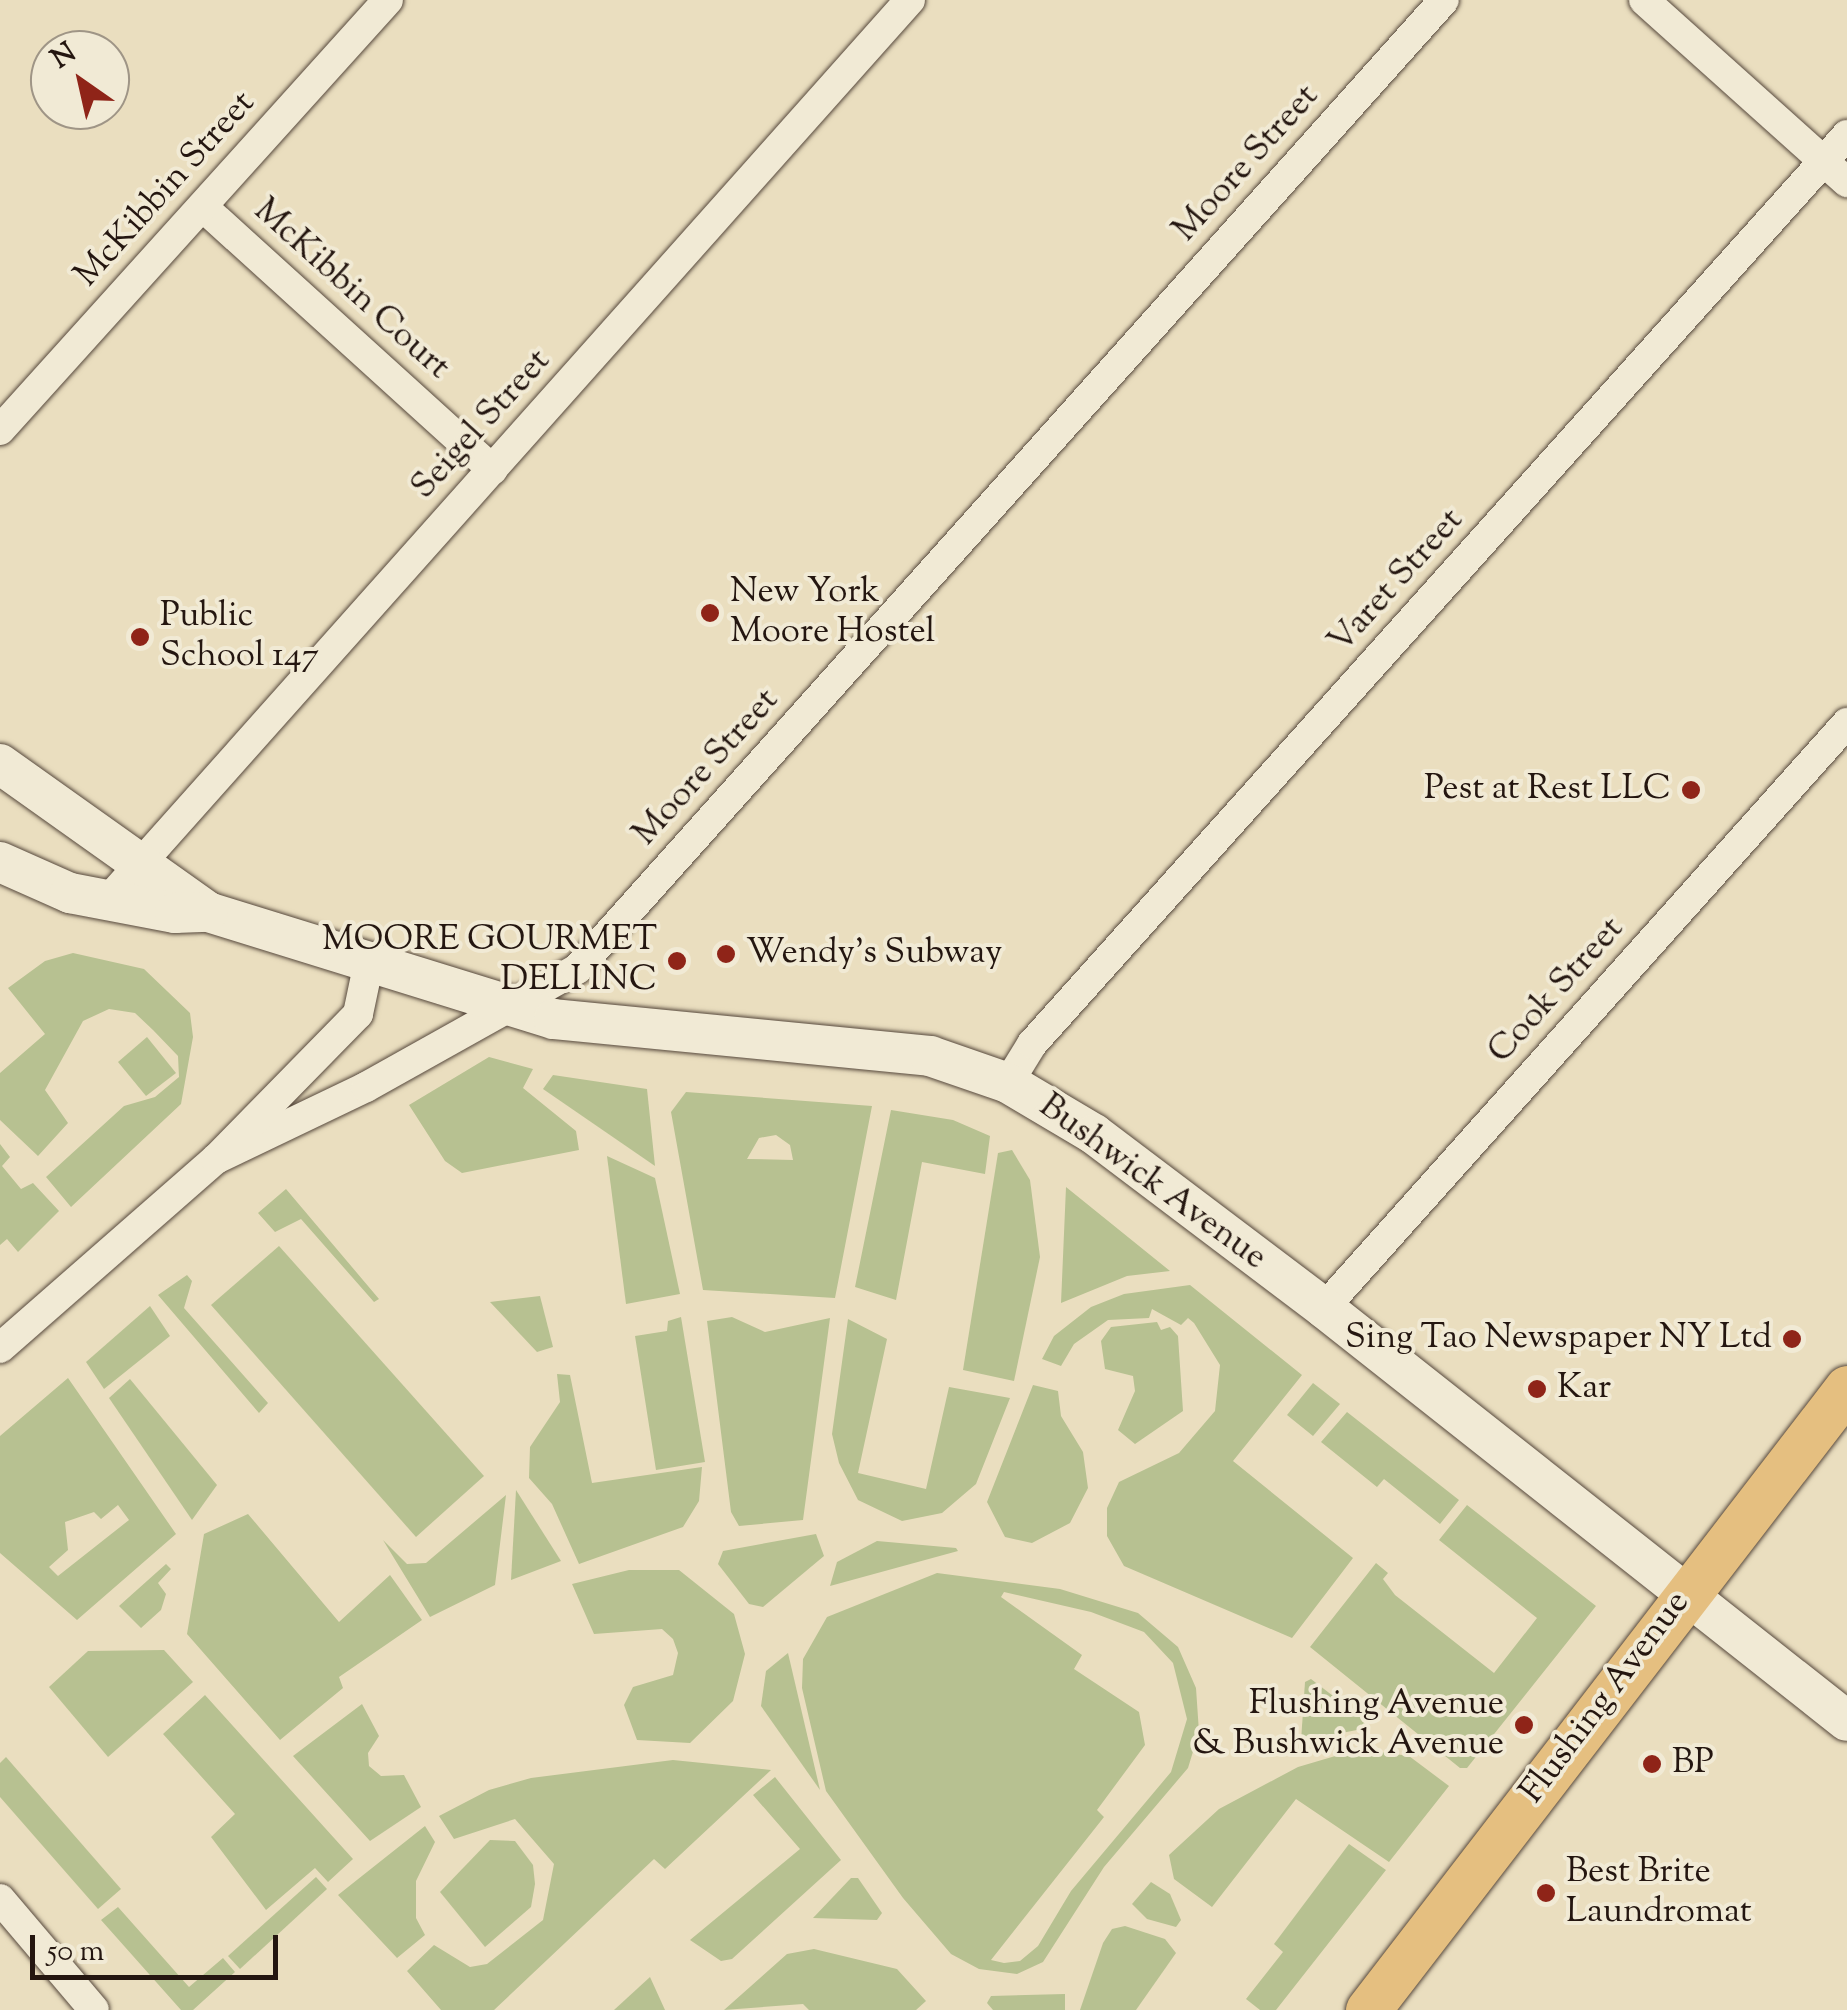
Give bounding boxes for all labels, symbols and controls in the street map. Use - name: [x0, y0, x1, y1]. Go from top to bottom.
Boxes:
- north arrow: [30, 30, 130, 130]
- text: N: [44, 34, 85, 80]
- street label: Moore Street: [1165, 77, 1329, 251]
- street label: McKibbin Street: [67, 84, 265, 296]
- street label: McKibbin Court: [244, 191, 458, 389]
- street label: Seigel Street: [404, 341, 560, 509]
- street label: Varet Street: [1321, 501, 1473, 663]
- place label: New York Moore Hostel: [730, 572, 935, 654]
- place label: Public School 147: [160, 596, 319, 678]
- marker: New York Moore Hostel: [699, 602, 721, 624]
- marker: Public School 147: [129, 626, 151, 648]
- street label: Moore Street: [625, 681, 789, 855]
- place label: Pest at Rest LLC: [1424, 769, 1671, 811]
- marker: Pest at Rest LLC: [1680, 779, 1702, 801]
- street label: Cook Street: [1480, 909, 1634, 1073]
- place label: MOORE GOURMET DELI INC: [322, 920, 657, 1002]
- place label: Wendy's Subway: [746, 933, 1002, 975]
- marker: Wendy's Subway: [715, 943, 737, 965]
- marker: MOORE GOURMET DELI INC: [666, 950, 688, 972]
- street label: Bushwick Avenue: [1030, 1086, 1274, 1280]
- place label: Sing Tao Newspaper NY Ltd: [1345, 1318, 1772, 1360]
- marker: Sing Tao Newspaper NY Ltd: [1781, 1328, 1803, 1350]
- place label: Kar: [1557, 1368, 1611, 1410]
- marker: Kar: [1526, 1378, 1548, 1400]
- street label: Flushing Avenue: [1512, 1584, 1700, 1812]
- place label: Flushing Avenue & Bushwick Avenue: [1192, 1684, 1504, 1766]
- marker: Flushing Avenue & Bushwick Avenue: [1513, 1714, 1535, 1736]
- place label: BP: [1672, 1743, 1714, 1785]
- marker: BP: [1641, 1753, 1663, 1775]
- place label: Best Brite Laundromat: [1566, 1852, 1752, 1934]
- marker: Best Brite Laundromat: [1535, 1882, 1557, 1904]
- scale bar: [35, 1915, 282, 1977]
- text: 50 m: [47, 1931, 104, 1974]

